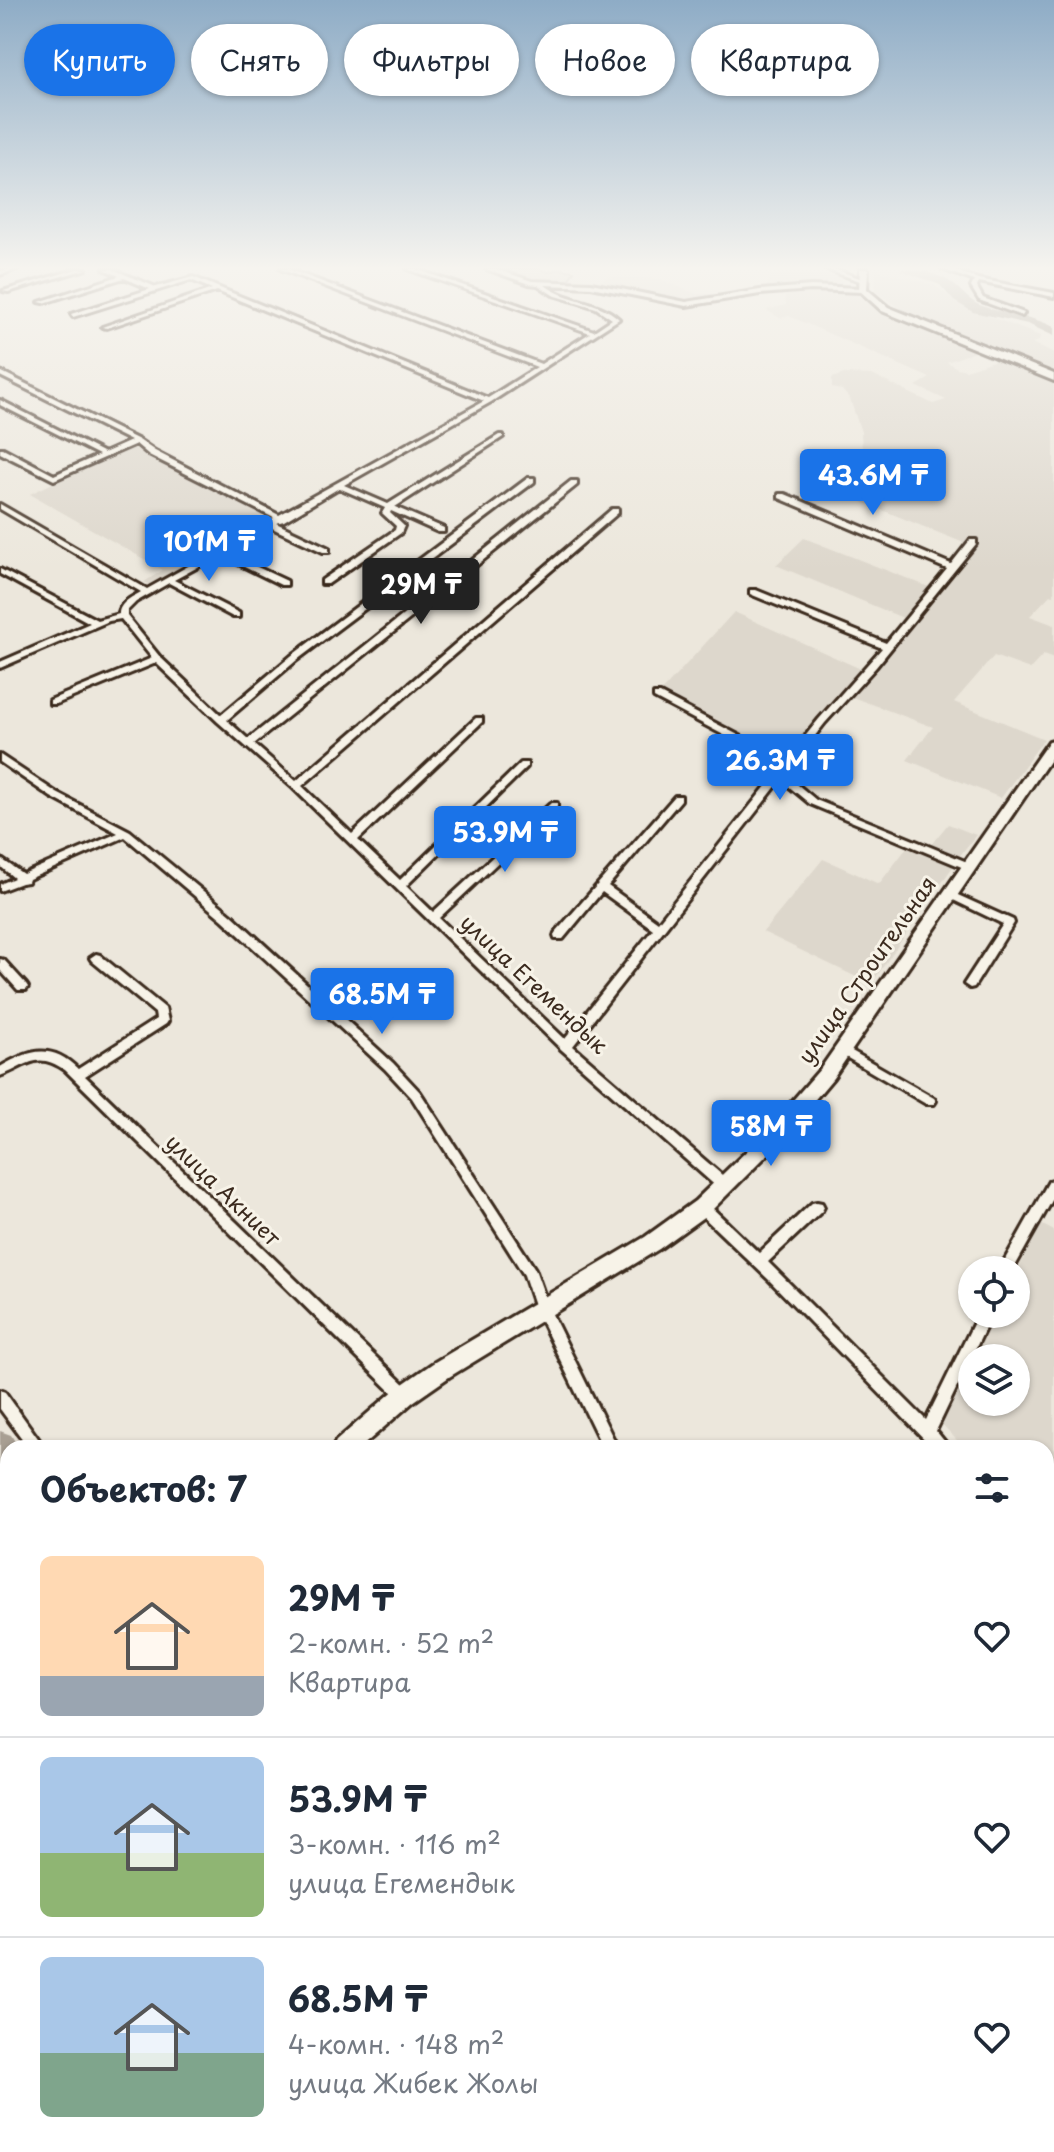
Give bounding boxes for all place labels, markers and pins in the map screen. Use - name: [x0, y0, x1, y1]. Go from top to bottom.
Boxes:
- pin: 43.6M ₸: [799, 449, 947, 517]
- pin: 101M ₸: [144, 515, 274, 583]
- pin: 29M ₸: [365, 558, 477, 626]
- pin: 26.3M ₸: [706, 734, 854, 802]
- pin: 53.9M ₸: [431, 806, 579, 874]
- pin: 68.5M ₸: [308, 968, 456, 1036]
- pin: 58M ₸: [715, 1100, 827, 1168]

